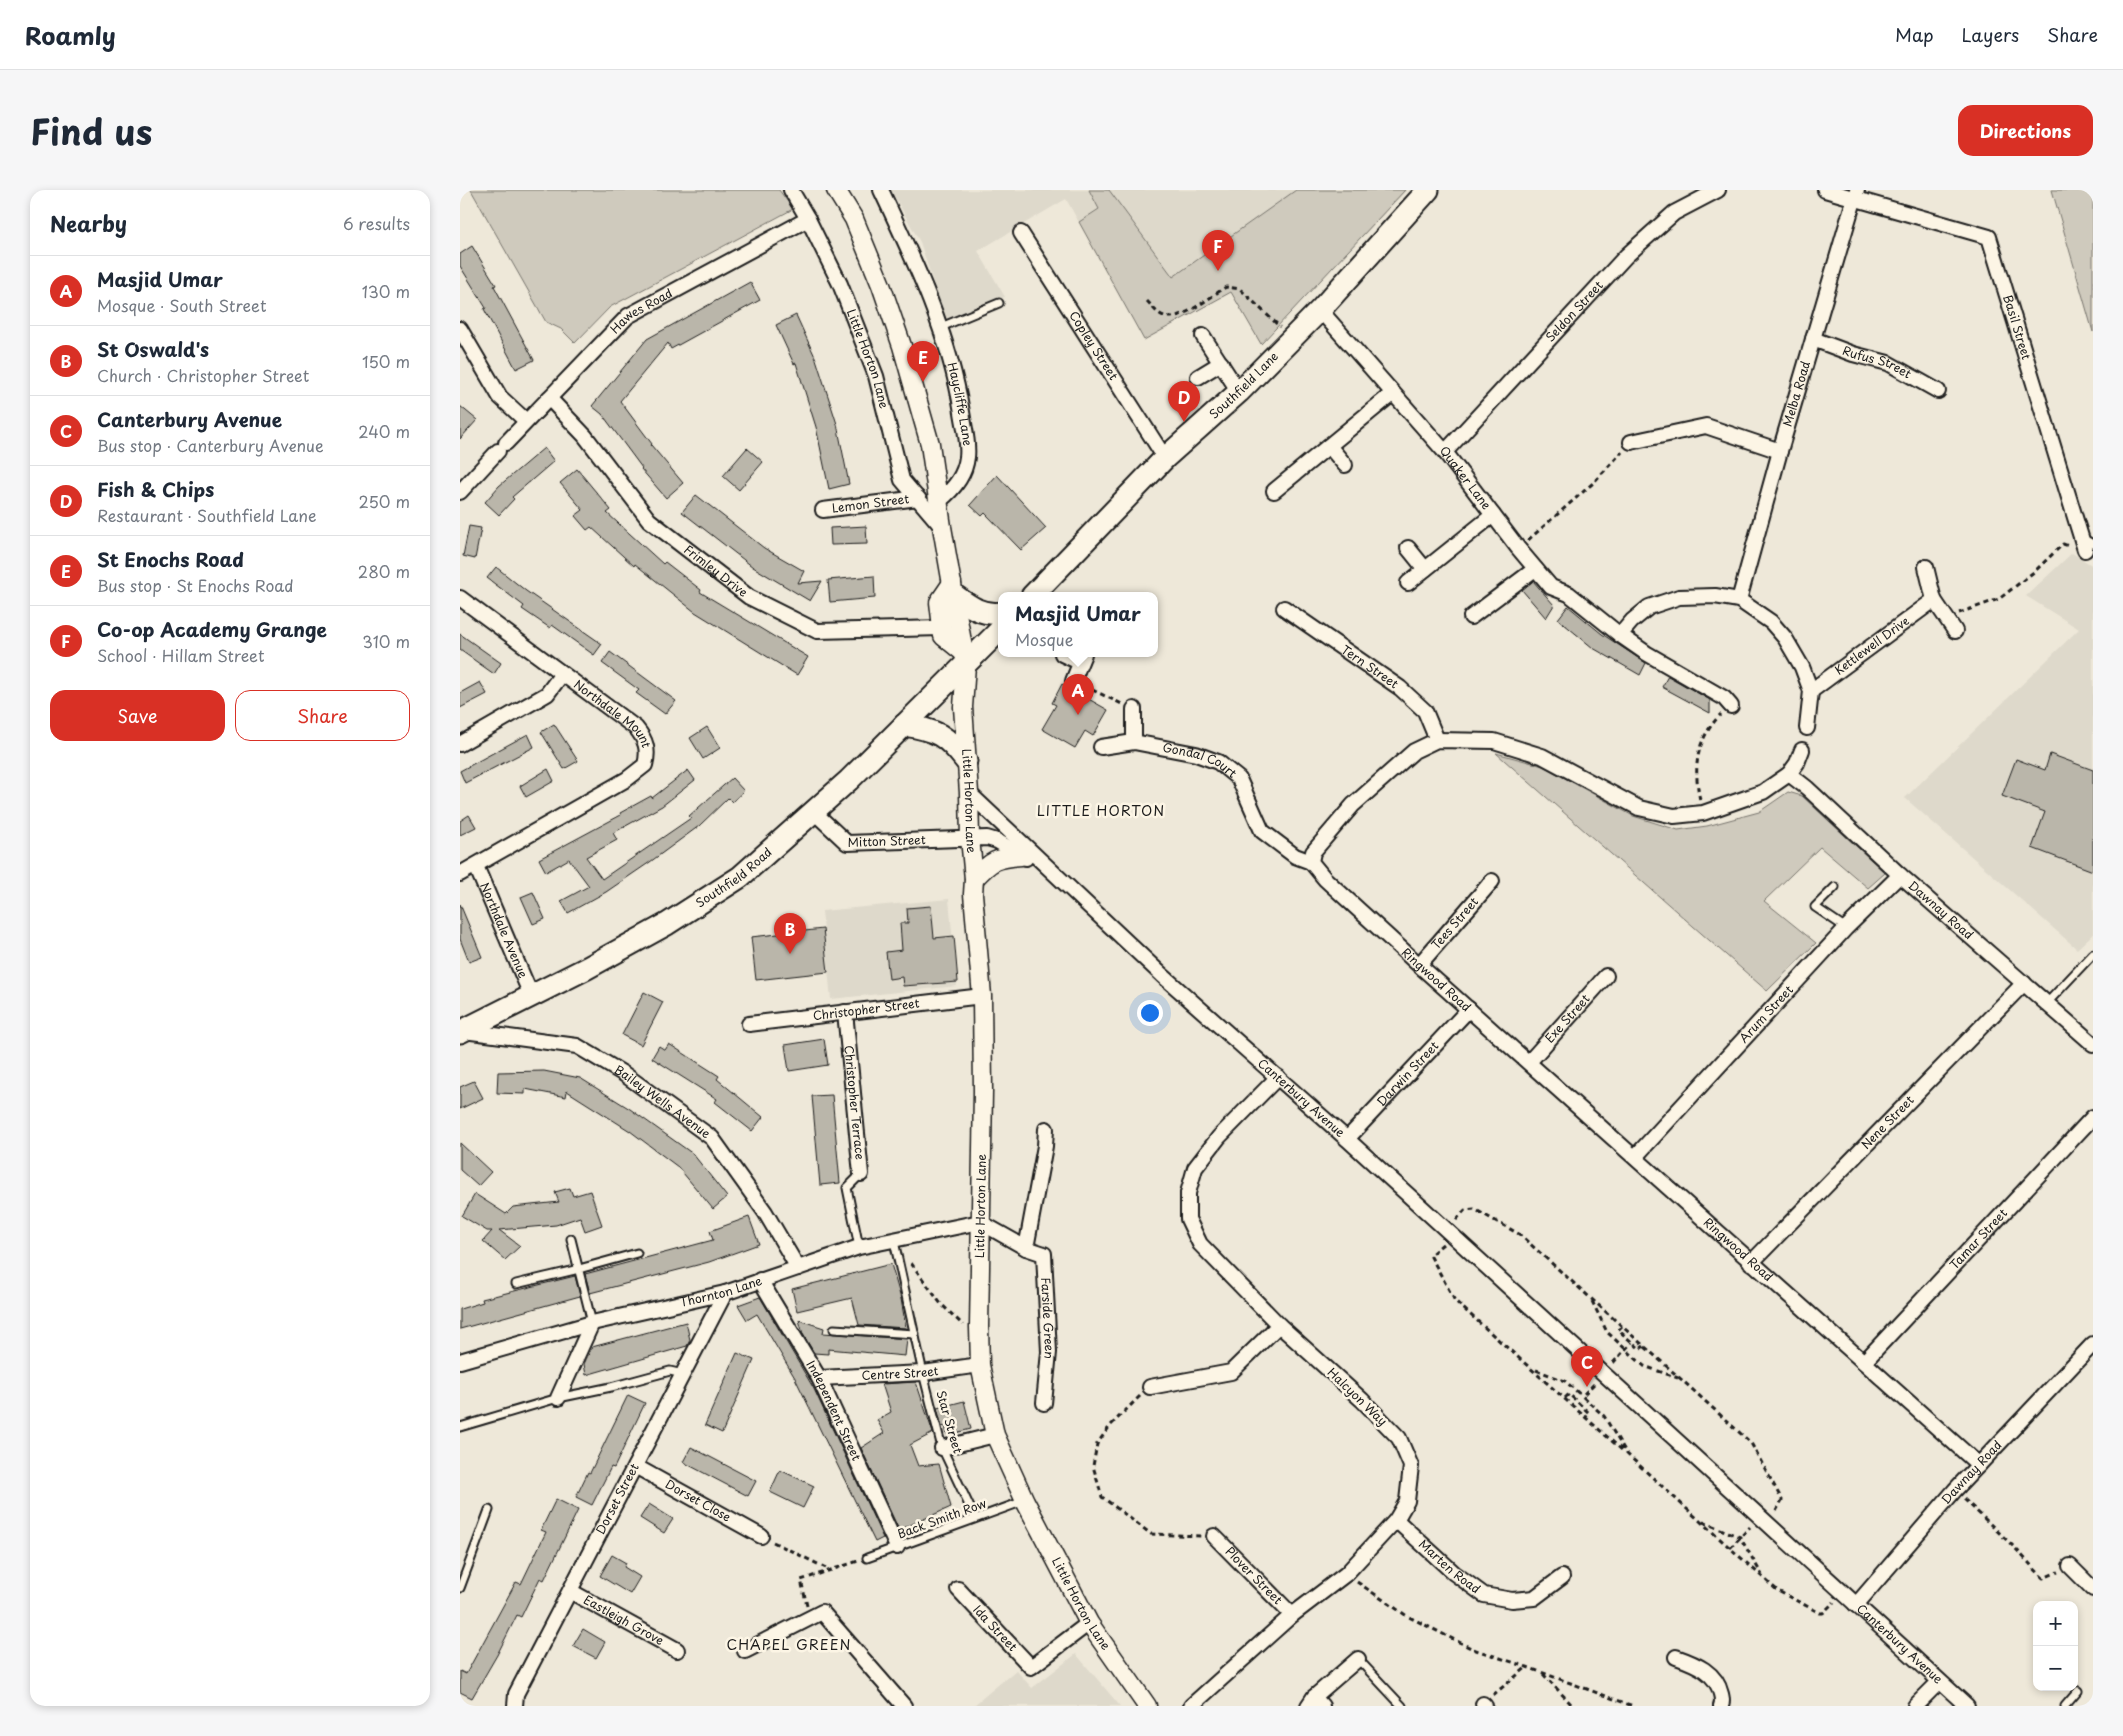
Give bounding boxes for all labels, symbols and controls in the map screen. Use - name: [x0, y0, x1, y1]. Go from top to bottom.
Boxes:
- text: Roamly: [25, 17, 116, 53]
- text: Map: [1895, 21, 1934, 48]
- text: Layers: [1962, 21, 2019, 48]
- text: Share: [2047, 21, 2098, 48]
- text: Find us: [30, 104, 152, 157]
- button: Directions: [1958, 105, 2093, 156]
- text: Nearby: [50, 207, 127, 239]
- text: 6 results: [343, 211, 410, 235]
- pin: F: [1202, 230, 1234, 271]
- text: Masjid Umar: [97, 265, 223, 293]
- street label: Seldon Street: [1541, 276, 1607, 346]
- text: A: [60, 279, 72, 303]
- text: 130 m: [362, 279, 410, 303]
- street label: Hawes Road: [606, 284, 675, 337]
- street label: Basil Street: [1999, 292, 2036, 362]
- text: Mosque · South Street: [97, 293, 266, 317]
- street label: Little Horton Lane: [843, 306, 894, 411]
- street label: Copley Street: [1065, 307, 1123, 383]
- text: St Oswald's: [97, 335, 209, 363]
- pin: E: [907, 341, 939, 382]
- street label: Rufus Street: [1840, 341, 1915, 382]
- street label: Southfield Lane: [1205, 347, 1282, 422]
- text: B: [61, 349, 71, 373]
- text: 150 m: [362, 349, 410, 373]
- street label: Melba Road: [1778, 359, 1814, 429]
- street label: Haycliffe Lane: [943, 360, 977, 447]
- text: Church · Christopher Street: [97, 363, 309, 387]
- pin: D: [1168, 381, 1200, 422]
- text: Canterbury Avenue: [97, 405, 282, 433]
- text: C: [60, 419, 72, 443]
- text: 240 m: [358, 419, 410, 443]
- text: Bus stop · Canterbury Avenue: [97, 433, 324, 457]
- street label: Quaker Lane: [1436, 442, 1496, 513]
- text: Fish & Chips: [97, 475, 214, 503]
- text: D: [60, 489, 72, 513]
- text: 250 m: [359, 489, 410, 513]
- street label: Lemon Street: [831, 489, 910, 517]
- text: Restaurant · Southfield Lane: [97, 503, 316, 527]
- street label: Frimley Drive: [681, 540, 752, 601]
- text: St Enochs Road: [97, 545, 244, 573]
- text: E: [61, 559, 71, 583]
- text: 280 m: [358, 559, 410, 583]
- text: Bus stop · St Enochs Road: [97, 573, 293, 597]
- popup: [998, 592, 1158, 657]
- text: Masjid Umar: [1015, 599, 1141, 627]
- street label: Kettlewell Drive: [1830, 611, 1913, 679]
- text: Co-op Academy Grange: [97, 615, 327, 643]
- text: Mosque: [1015, 627, 1073, 651]
- text: F: [61, 629, 71, 653]
- text: 310 m: [362, 629, 410, 653]
- street label: Tern Street: [1338, 640, 1403, 692]
- text: School · Hillam Street: [97, 643, 265, 667]
- pin: A: [1062, 674, 1094, 715]
- street label: Northdale Mount: [570, 675, 656, 750]
- button: Save: [50, 690, 225, 741]
- button: Share: [235, 690, 410, 741]
- street label: Gondal Court: [1161, 738, 1241, 782]
- street label: Little Horton Lane: [958, 748, 981, 854]
- district label: LITTLE HORTON: [1037, 800, 1165, 821]
- street label: Mitton Street: [847, 830, 926, 851]
- street label: Southfield Road: [692, 843, 775, 911]
- street label: Dawnay Road: [1905, 876, 1978, 943]
- street label: Northdale Avenue: [476, 880, 533, 981]
- street label: Tees Street: [1427, 893, 1482, 953]
- pin: B: [774, 913, 806, 954]
- street label: Ringwood Road: [1398, 943, 1475, 1015]
- street label: Arum Street: [1734, 981, 1797, 1046]
- street label: Exe Street: [1540, 990, 1594, 1046]
- street label: Christopher Street: [812, 994, 920, 1024]
- your location: [1137, 1000, 1163, 1026]
- street label: Darwin Street: [1372, 1037, 1442, 1110]
- street label: Christopher Terrace: [840, 1044, 870, 1161]
- street label: Canterbury Avenue: [1254, 1054, 1349, 1141]
- street label: Bailey Wells Avenue: [611, 1060, 715, 1142]
- street label: Nene Street: [1857, 1091, 1918, 1153]
- street label: Little Horton Lane: [970, 1153, 990, 1258]
- street label: Tamar Street: [1945, 1204, 2011, 1273]
- street label: Ringwood Road: [1700, 1213, 1777, 1285]
- street label: Thornton Lane: [678, 1271, 764, 1311]
- street label: Farside Green: [1037, 1277, 1059, 1360]
- pin: C: [1571, 1346, 1603, 1387]
- street label: Independent Street: [802, 1357, 866, 1463]
- street label: Centre Street: [861, 1361, 940, 1384]
- street label: Halcyon Way: [1324, 1363, 1392, 1430]
- street label: Star Street: [932, 1388, 968, 1455]
- street label: Dawnay Road: [1937, 1436, 2005, 1508]
- street label: Dorset Street: [591, 1460, 643, 1537]
- street label: Dorset Close: [662, 1475, 734, 1526]
- street label: Back Smith Row: [895, 1493, 989, 1542]
- street label: Marten Road: [1415, 1535, 1484, 1597]
- street label: Plover Street: [1221, 1542, 1287, 1608]
- street label: Little Horton Lane: [1048, 1554, 1115, 1654]
- street label: Eastleigh Grove: [580, 1590, 667, 1649]
- street label: Canterbury Avenue: [1853, 1599, 1947, 1688]
- street label: Ida Street: [969, 1601, 1022, 1655]
- map controls: [2033, 1601, 2078, 1691]
- button: +: [2033, 1601, 2078, 1646]
- district label: CHAPEL GREEN: [727, 1634, 851, 1655]
- button: −: [2033, 1646, 2078, 1691]

